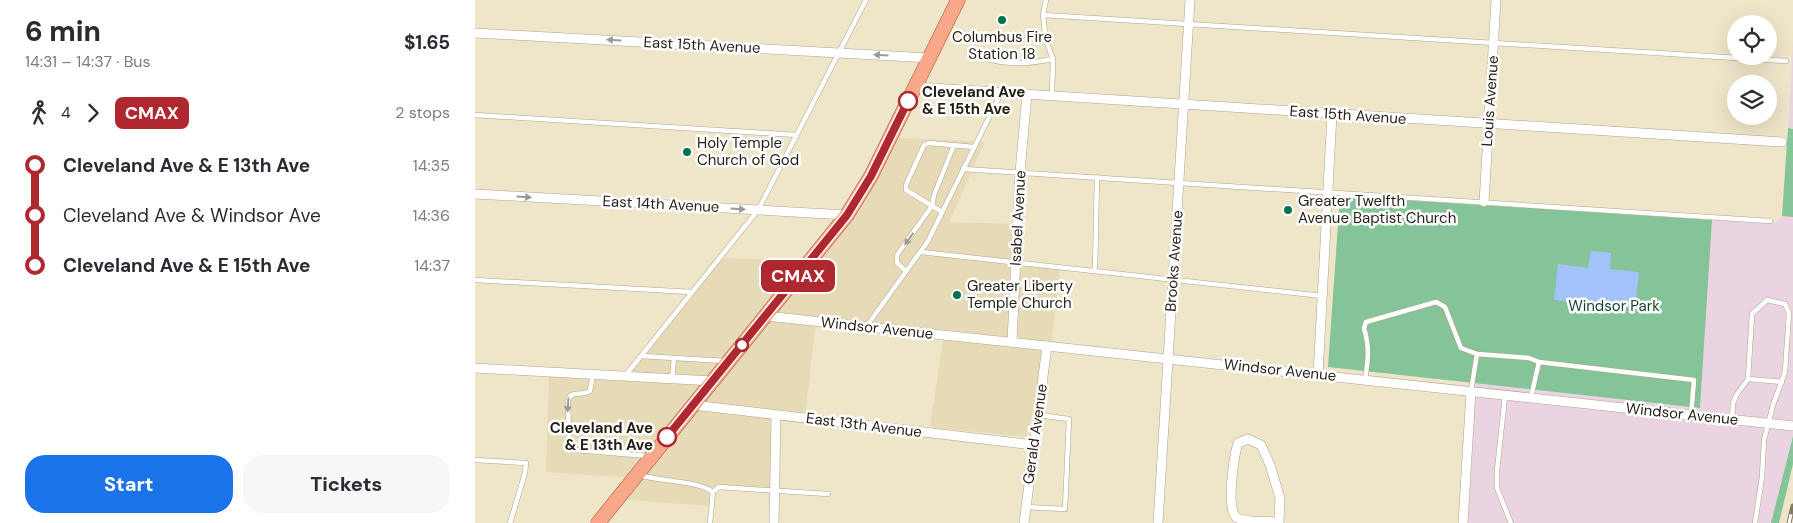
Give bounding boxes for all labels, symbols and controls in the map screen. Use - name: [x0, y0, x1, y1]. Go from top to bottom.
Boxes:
- text: 6 min: [25, 13, 101, 50]
- marker: Columbus Fire Station 18: [996, 14, 1008, 26]
- map controls: [1727, 15, 1777, 125]
- button: locate: [1727, 15, 1777, 65]
- place label: Columbus Fire Station 18: [952, 27, 1052, 64]
- text: $1.65: [404, 30, 450, 55]
- street label: East 15th Avenue: [643, 32, 761, 58]
- one-way arrow: [606, 36, 622, 44]
- one-way arrow: [873, 50, 889, 58]
- text: 14:31 – 14:37 · Bus: [25, 51, 151, 72]
- street label: Louis Avenue: [1477, 55, 1503, 147]
- button: layers: [1727, 75, 1777, 125]
- place label: Cleveland Ave & E 15th Ave: [922, 82, 1025, 119]
- marker: Cleveland Ave & E 15th Ave: [898, 91, 918, 111]
- icon: walk: [25, 99, 53, 127]
- icon: forward: [79, 99, 107, 127]
- text: CMAX: [125, 101, 179, 125]
- street label: East 15th Avenue: [1289, 101, 1407, 129]
- text: 4: [61, 102, 71, 123]
- text: 2 stops: [395, 102, 450, 123]
- place label: Holy Temple Church of God: [697, 133, 799, 170]
- marker: Holy Temple Church of God: [681, 146, 693, 158]
- text: Cleveland Ave & E 13th Ave: [63, 153, 310, 178]
- text: 14:35: [413, 155, 450, 176]
- street label: Isabel Avenue: [1006, 170, 1030, 266]
- street label: East 14th Avenue: [602, 191, 720, 217]
- place label: Greater Twelfth Avenue Baptist Church: [1298, 191, 1456, 228]
- one-way arrow: [516, 194, 532, 202]
- text: Cleveland Ave & Windsor Ave: [63, 203, 321, 228]
- marker: Greater Twelfth Avenue Baptist Church: [1282, 204, 1294, 216]
- text: 14:36: [413, 205, 450, 226]
- one-way arrow: [731, 205, 747, 213]
- street label: Brooks Avenue: [1160, 210, 1188, 312]
- one-way arrow: [903, 232, 914, 245]
- text: Cleveland Ave & E 15th Ave: [63, 253, 310, 278]
- text: 14:37: [414, 255, 450, 276]
- line badge: CMAX: [763, 260, 833, 292]
- text: CMAX: [771, 264, 825, 288]
- place label: Greater Liberty Temple Church: [967, 276, 1074, 313]
- marker: Greater Liberty Temple Church: [951, 289, 963, 301]
- park label: Windsor Park: [1568, 296, 1660, 316]
- street label: Windsor Avenue: [820, 312, 934, 344]
- unlabelled marker: [735, 338, 749, 352]
- street label: Windsor Avenue: [1223, 354, 1337, 386]
- street label: Gerald Avenue: [1018, 382, 1052, 486]
- one-way arrow: [564, 398, 572, 414]
- street label: Windsor Avenue: [1625, 398, 1739, 430]
- street label: East 13th Avenue: [805, 408, 923, 442]
- place label: Cleveland Ave & E 13th Ave: [550, 418, 653, 455]
- marker: Cleveland Ave & E 13th Ave: [657, 427, 677, 447]
- button: Start: [25, 455, 233, 513]
- button: Tickets: [243, 455, 450, 513]

